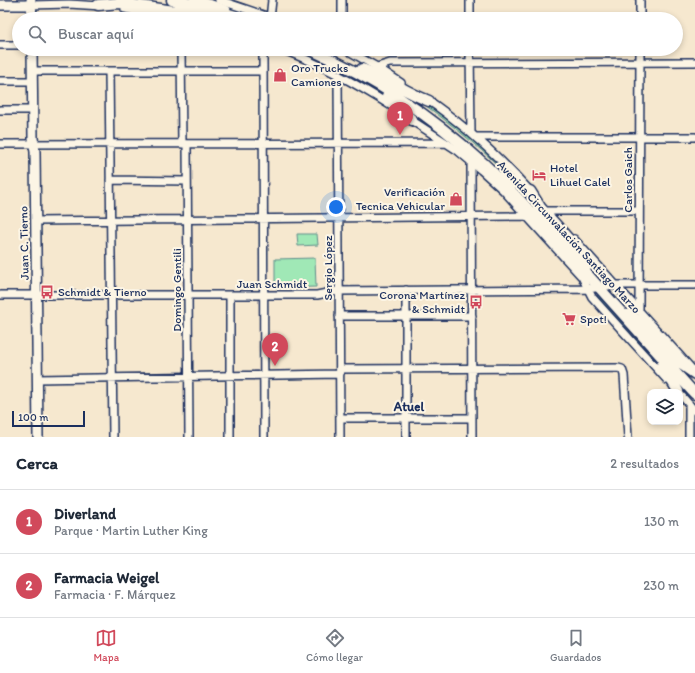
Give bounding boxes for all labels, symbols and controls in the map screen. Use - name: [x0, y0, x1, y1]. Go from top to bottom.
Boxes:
- search box: [12, 12, 683, 56]
- icon: search: [26, 23, 48, 45]
- text: Buscar aquí: [58, 25, 134, 43]
- place label: Oro Trucks Camiones: [291, 61, 348, 89]
- shop icon: Oro Trucks Camiones: [272, 67, 288, 83]
- pin: 1: [387, 102, 413, 135]
- street label: Carlos Gaich: [621, 147, 635, 213]
- street label: Avenida Circunvalación Santiago Marzo: [494, 158, 644, 316]
- place label: Hotel Lihuel Calel: [550, 161, 611, 189]
- hotel icon: Hotel Lihuel Calel: [531, 167, 547, 183]
- place label: Verificación Tecnica Vehicular: [356, 185, 445, 213]
- shop icon: Verificación Tecnica Vehicular: [448, 191, 464, 207]
- your location: [326, 197, 346, 217]
- street label: Juan C. Tierno: [16, 206, 32, 280]
- street label: Sergio López: [321, 235, 335, 300]
- street label: Domingo Gentili: [170, 248, 184, 332]
- street label: Juan Schmidt: [237, 277, 308, 291]
- bus stop icon: Schmidt & Tierno: [39, 284, 55, 300]
- place label: Schmidt & Tierno: [58, 285, 147, 299]
- place label: Corona Martínez & Schmidt: [379, 288, 466, 316]
- bus stop icon: Corona Martínez & Schmidt: [468, 294, 484, 310]
- supermarket icon: Spot!: [561, 311, 577, 327]
- place label: Spot!: [580, 312, 607, 326]
- pin: 2: [262, 333, 288, 366]
- map controls: [647, 389, 683, 425]
- button: layers: [647, 389, 683, 425]
- district label: Atuel: [393, 399, 424, 414]
- scale bar: [12, 409, 85, 428]
- text: 100 m: [18, 411, 48, 424]
- text: Cerca: [16, 453, 58, 473]
- text: 2 resultados: [610, 456, 679, 471]
- text: Diverland: [54, 505, 116, 523]
- text: 1: [26, 514, 32, 529]
- text: 130 m: [644, 514, 679, 529]
- text: Parque · Martin Luther King: [54, 523, 208, 538]
- text: Farmacia Weigel: [54, 569, 159, 587]
- text: 2: [26, 578, 32, 593]
- text: 230 m: [643, 578, 679, 593]
- text: Farmacia · F. Márquez: [54, 587, 175, 602]
- tab: Mapa: [93, 627, 119, 664]
- tab: Cómo llegar: [306, 627, 363, 664]
- tab: Guardados: [550, 627, 602, 664]

